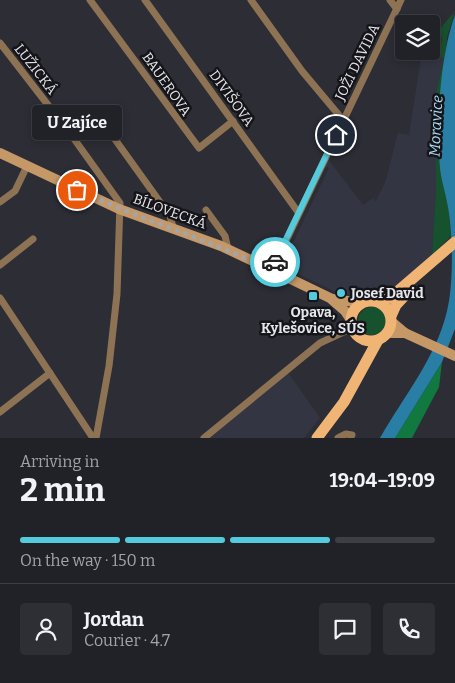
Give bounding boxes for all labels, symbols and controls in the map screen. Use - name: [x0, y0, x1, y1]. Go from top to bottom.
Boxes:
- map controls: [395, 15, 440, 60]
- button: layers: [395, 15, 440, 60]
- street label: JOŽI DAVIDA: [331, 21, 383, 104]
- street label: LUŽICKÁ: [11, 40, 61, 98]
- street label: BAUEROVA: [138, 49, 195, 119]
- street label: DIVIŠOVA: [206, 66, 258, 130]
- water label: Moravice: [425, 94, 447, 157]
- callout: U Zajíce: [32, 105, 122, 140]
- text: U Zajíce: [47, 113, 107, 132]
- pin: [315, 114, 357, 156]
- icon: home: [322, 121, 350, 149]
- pin: [56, 169, 98, 211]
- icon: bag: [63, 176, 91, 204]
- street label: BÍLOVECKÁ: [131, 189, 209, 233]
- courier: [250, 237, 300, 287]
- icon: car: [261, 248, 289, 276]
- place label: Josef David: [350, 285, 424, 302]
- marker: Josef David: [335, 287, 347, 299]
- marker: Opava, Kylešovice, SÚS: [307, 290, 319, 302]
- place label: Opava, Kylešovice, SÚS: [261, 304, 365, 337]
- text: Arriving in: [20, 452, 99, 471]
- text: 19:04–19:09: [330, 469, 435, 492]
- text: 2 min: [20, 471, 105, 509]
- text: On the way · 150 m: [20, 551, 155, 570]
- button: person: [20, 603, 72, 655]
- button: chat: [319, 603, 371, 655]
- button: phone: [383, 603, 435, 655]
- text: Jordan: [84, 608, 144, 631]
- text: Courier · 4.7: [84, 631, 170, 650]

